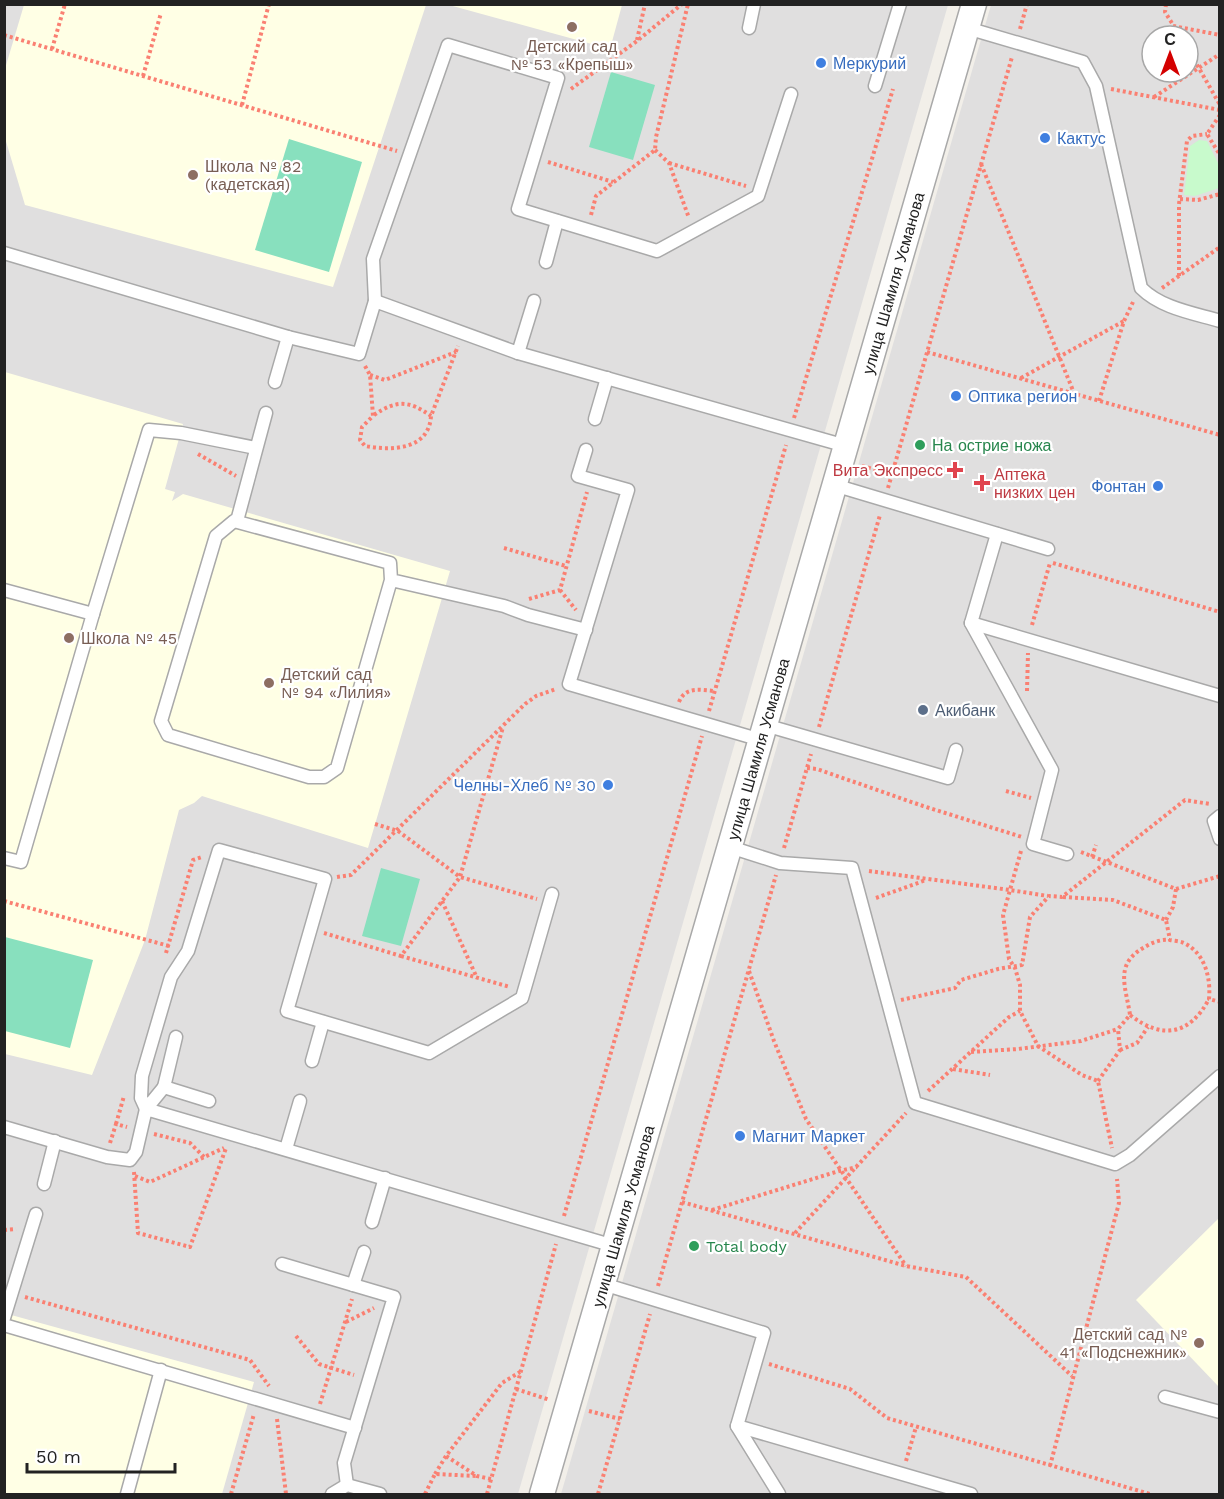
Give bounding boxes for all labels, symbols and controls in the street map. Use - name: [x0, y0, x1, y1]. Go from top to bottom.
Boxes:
- marker: Детский сад № 53 «Крепыш»: [565, 20, 579, 34]
- north arrow: [1140, 24, 1200, 84]
- text: С: [1164, 30, 1176, 49]
- place label: Детский сад № 53 «Крепыш»: [511, 37, 634, 74]
- place label: Меркурий: [833, 54, 906, 73]
- marker: Меркурий: [814, 56, 828, 70]
- place label: Кактус: [1057, 129, 1106, 148]
- marker: Кактус: [1038, 131, 1052, 145]
- place label: Школа № 82 (кадетская): [205, 157, 301, 194]
- marker: Школа № 82 (кадетская): [186, 168, 200, 182]
- street label: улица Шамиля Усманова: [858, 190, 929, 376]
- place label: Оптика регион: [968, 387, 1077, 406]
- marker: Оптика регион: [949, 389, 963, 403]
- place label: На острие ножа: [932, 436, 1052, 455]
- marker: На острие ножа: [913, 438, 927, 452]
- place label: Вита Экспресс: [833, 461, 943, 480]
- marker: Вита Экспресс: [948, 463, 962, 477]
- place label: Аптека низких цен: [994, 465, 1075, 502]
- marker: Аптека низких цен: [975, 476, 989, 490]
- place label: Фонтан: [1091, 477, 1146, 496]
- marker: Фонтан: [1151, 479, 1165, 493]
- place label: Школа № 45: [81, 629, 177, 648]
- marker: Школа № 45: [62, 631, 76, 645]
- street label: улица Шамиля Усманова: [723, 656, 794, 842]
- place label: Детский сад № 94 «Лилия»: [281, 665, 391, 702]
- marker: Детский сад № 94 «Лилия»: [262, 676, 276, 690]
- place label: Акибанк: [935, 701, 996, 720]
- marker: Акибанк: [916, 703, 930, 717]
- place label: Челны-Хлеб № 30: [454, 776, 596, 795]
- marker: Челны-Хлеб № 30: [601, 778, 615, 792]
- street label: улица Шамиля Усманова: [588, 1123, 659, 1309]
- place label: Магнит Маркет: [752, 1127, 866, 1146]
- marker: Магнит Маркет: [733, 1129, 747, 1143]
- place label: Total body: [706, 1237, 788, 1256]
- marker: Total body: [687, 1239, 701, 1253]
- place label: Детский сад № 41 «Подснежник»: [1060, 1325, 1187, 1362]
- marker: Детский сад № 41 «Подснежник»: [1192, 1336, 1206, 1350]
- scale bar: [27, 1436, 176, 1474]
- text: 50 m: [36, 1446, 81, 1467]

